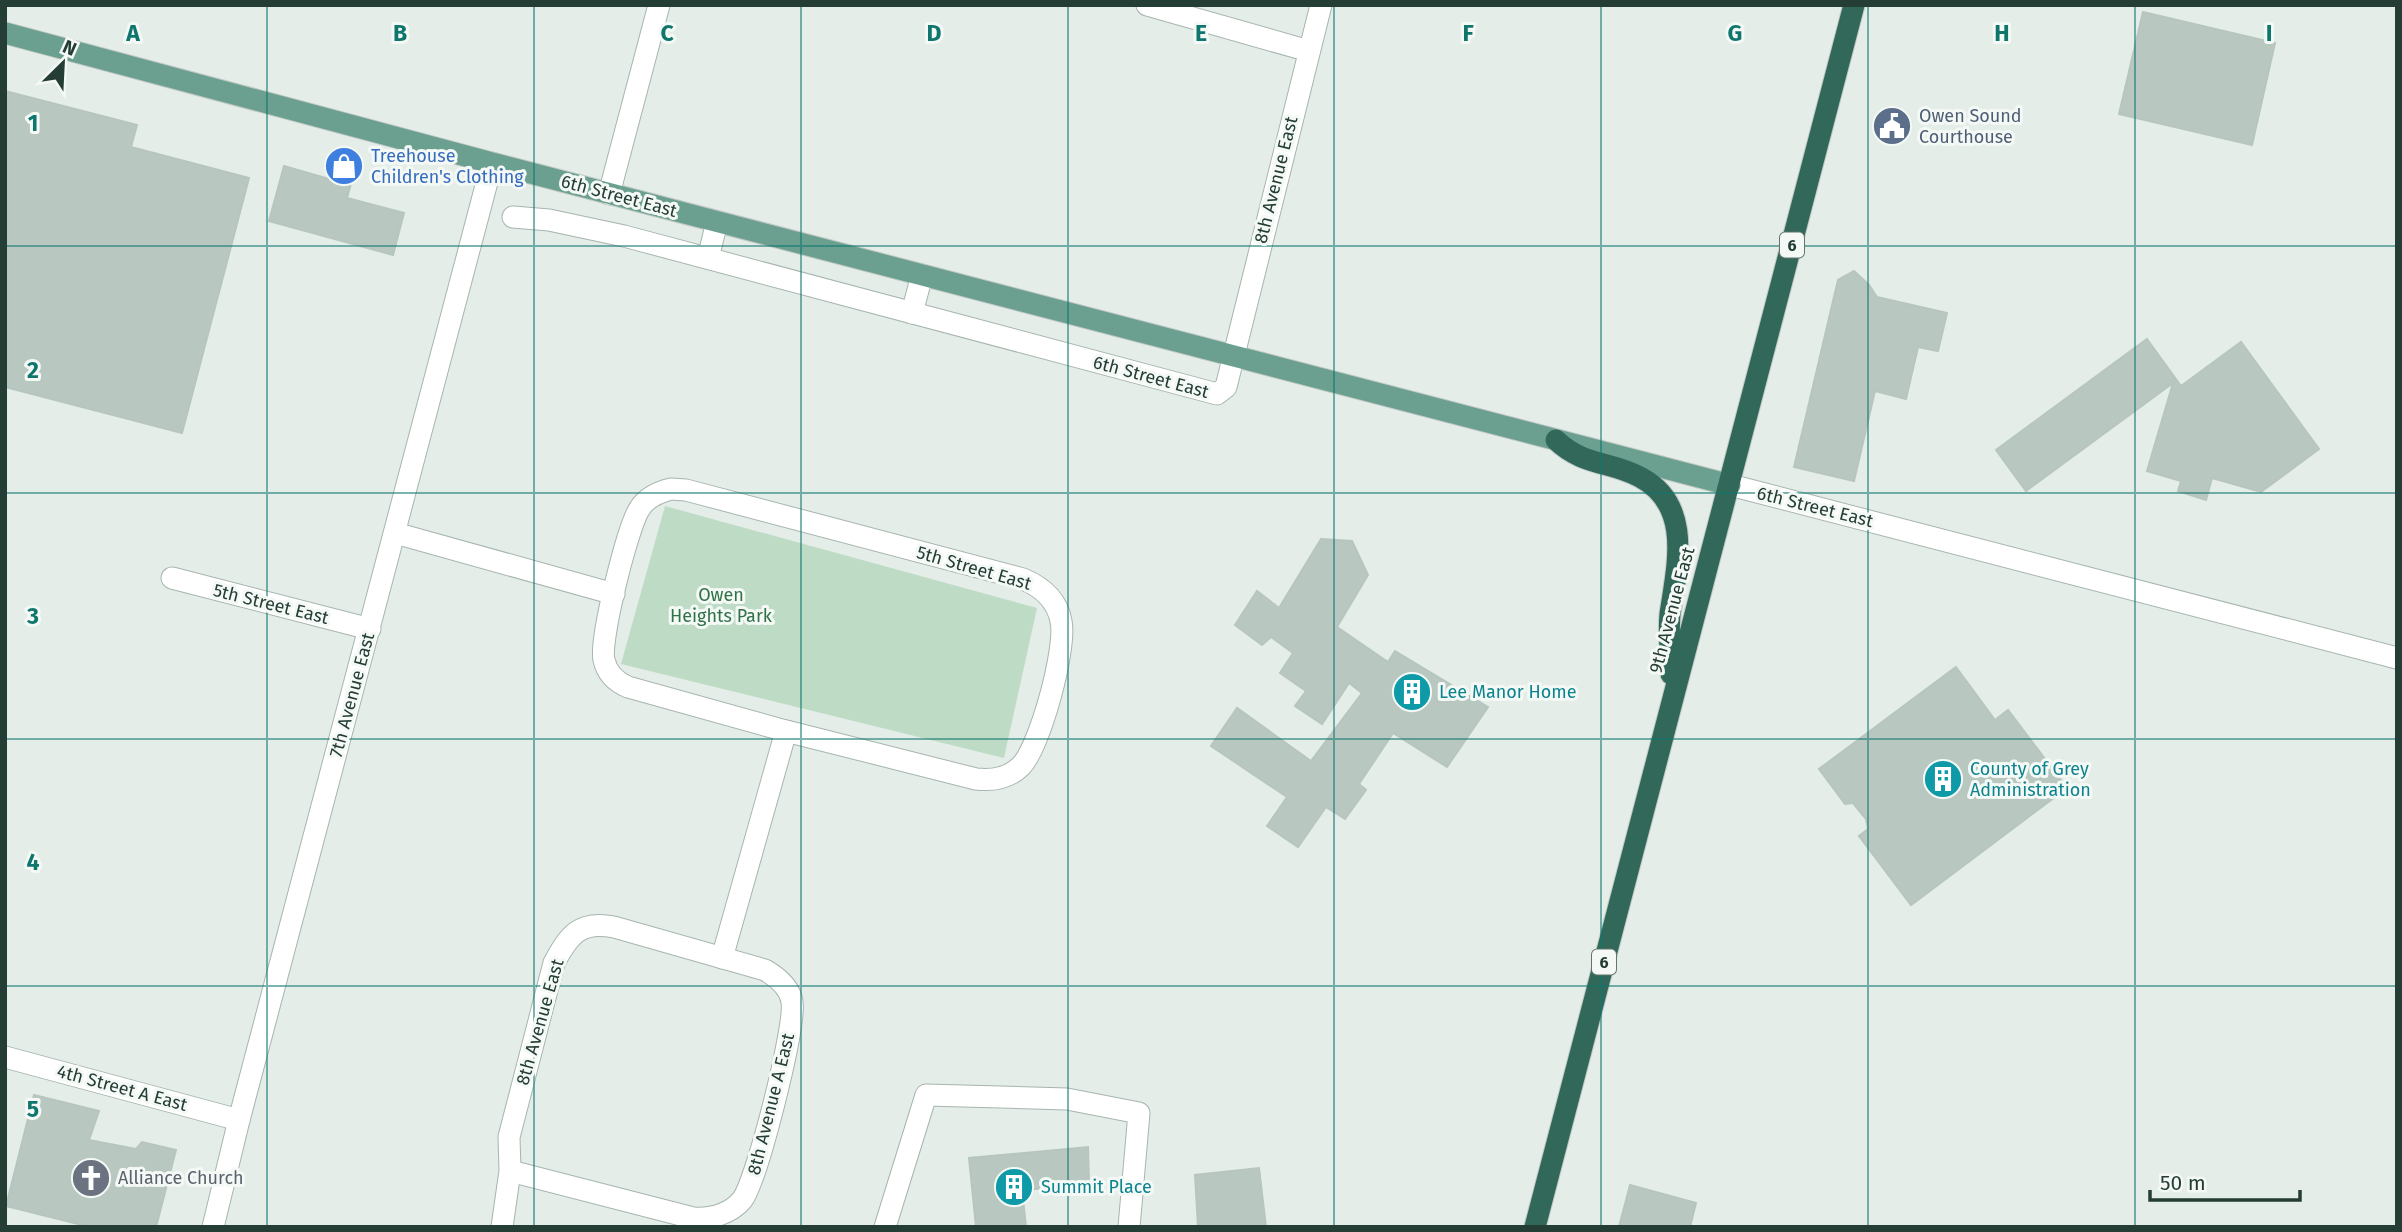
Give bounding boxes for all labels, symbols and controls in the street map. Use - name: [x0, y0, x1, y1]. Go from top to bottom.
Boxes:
- text: A: [125, 19, 140, 47]
- text: B: [393, 19, 407, 47]
- text: C: [660, 19, 674, 47]
- text: D: [927, 19, 942, 47]
- text: E: [1195, 19, 1207, 47]
- text: F: [1462, 19, 1474, 47]
- text: G: [1728, 19, 1742, 47]
- text: H: [1994, 19, 2010, 47]
- text: I: [2266, 19, 2272, 47]
- north arrow: [28, 28, 98, 98]
- text: N: [59, 35, 80, 61]
- public building icon: Owen Sound Courthouse: [1871, 105, 1913, 147]
- place label: Owen Sound Courthouse: [1919, 105, 2022, 148]
- text: 1: [28, 109, 38, 137]
- street label: 8th Avenue East: [1250, 114, 1303, 246]
- shop icon: Treehouse Children's Clothing: [323, 145, 365, 187]
- place label: Treehouse Children's Clothing: [371, 145, 524, 188]
- street label: 6th Street East: [559, 170, 680, 222]
- road number: 6: [1780, 232, 1804, 258]
- street label: 6th Street East: [1091, 351, 1212, 403]
- text: 2: [27, 356, 39, 384]
- street label: 6th Street East: [1755, 482, 1876, 532]
- street label: 5th Street East: [914, 541, 1034, 595]
- street label: 9th Avenue East: [1645, 544, 1700, 675]
- street label: 5th Street East: [211, 579, 332, 629]
- park label: Owen Heights Park: [670, 584, 773, 627]
- text: 3: [26, 602, 39, 630]
- street label: 7th Avenue East: [325, 630, 379, 760]
- building icon: Lee Manor Home: [1391, 671, 1433, 713]
- place label: Lee Manor Home: [1439, 681, 1576, 703]
- building icon: County of Grey Administration: [1922, 758, 1964, 800]
- place label: County of Grey Administration: [1970, 758, 2091, 801]
- text: 4: [27, 848, 40, 876]
- road number: 6: [1592, 950, 1616, 974]
- street label: 8th Avenue East: [511, 956, 569, 1088]
- street label: 8th Avenue A East: [743, 1030, 799, 1177]
- street label: 4th Street A East: [54, 1060, 190, 1116]
- text: 5: [27, 1095, 39, 1123]
- church icon: Alliance Church: [70, 1157, 112, 1199]
- scale bar: [2150, 1158, 2300, 1202]
- building icon: Summit Place: [993, 1166, 1035, 1208]
- place label: Alliance Church: [118, 1167, 244, 1189]
- text: 50 m: [2160, 1170, 2206, 1196]
- place label: Summit Place: [1041, 1176, 1152, 1198]

